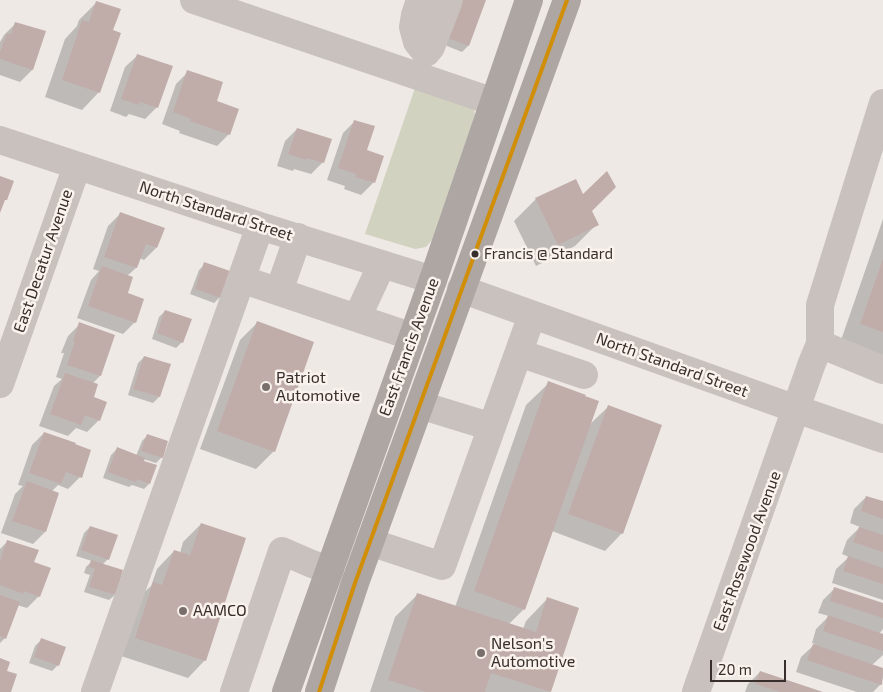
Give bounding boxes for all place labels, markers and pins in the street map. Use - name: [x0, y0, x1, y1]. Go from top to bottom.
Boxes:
- place label: Francis @ Standard: [484, 245, 613, 263]
- marker: Francis @ Standard: [470, 249, 480, 259]
- place label: Patriot Automotive: [276, 368, 360, 406]
- marker: Patriot Automotive: [260, 381, 272, 393]
- place label: AAMCO: [193, 601, 247, 621]
- marker: AAMCO: [177, 605, 189, 617]
- place label: Nelson's Automotive: [491, 634, 575, 672]
- marker: Nelson's Automotive: [475, 647, 487, 659]

